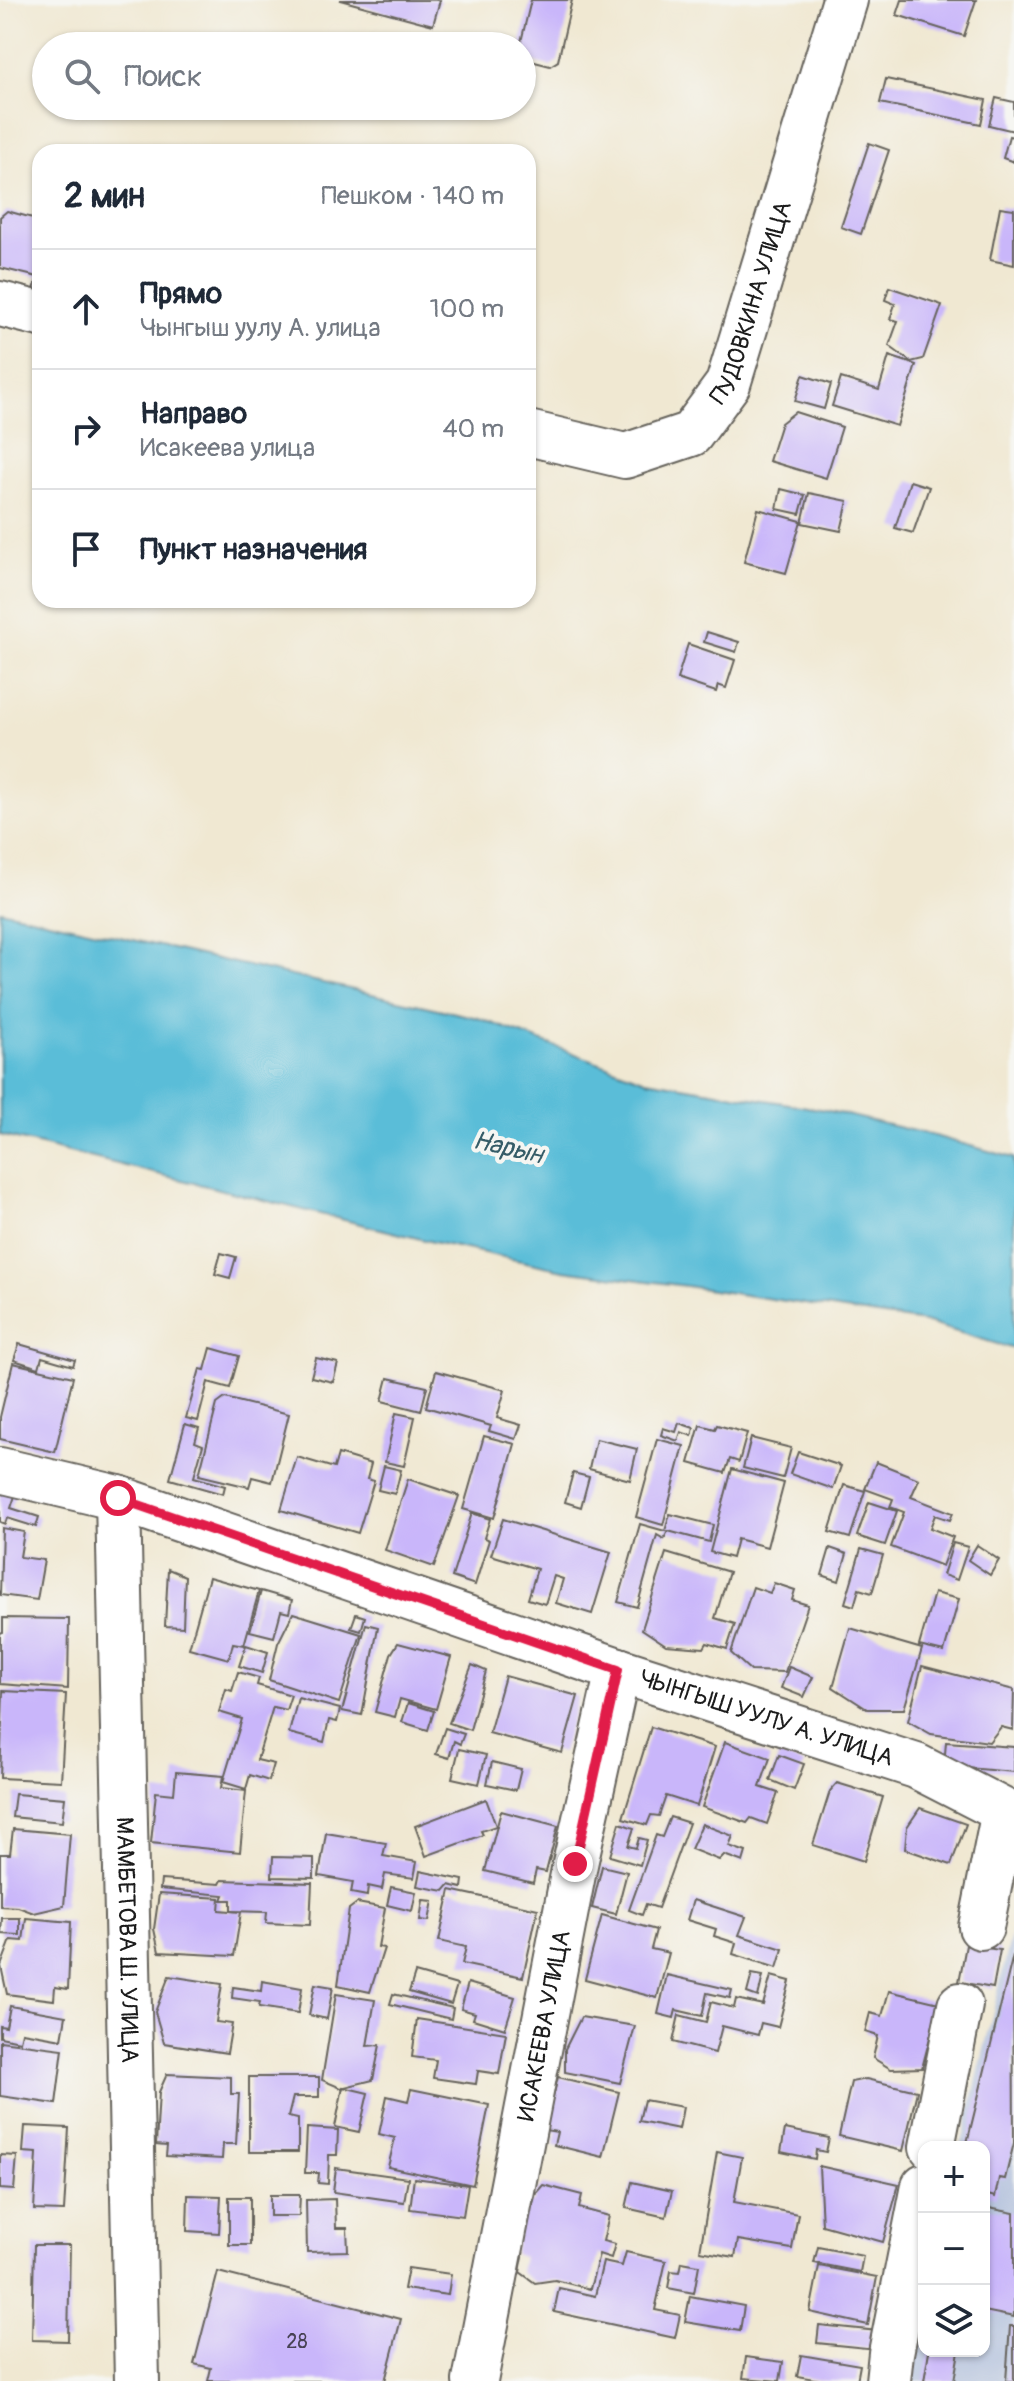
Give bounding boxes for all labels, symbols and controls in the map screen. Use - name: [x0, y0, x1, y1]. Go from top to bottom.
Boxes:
- search box: [32, 32, 536, 120]
- icon: search: [60, 54, 104, 98]
- text: Поиск: [124, 58, 202, 95]
- text: 2 мин: [64, 175, 145, 218]
- text: Пешком · 140 m: [321, 180, 504, 212]
- street label: ПУДОВКИНА УЛИЦА: [704, 198, 798, 410]
- text: Прямо: [140, 275, 222, 312]
- icon: ahead: [64, 287, 108, 331]
- text: 100 m: [430, 293, 504, 325]
- text: Чынгыш уулу А. улица: [140, 312, 381, 344]
- text: Направо: [140, 395, 247, 432]
- icon: right: [64, 407, 108, 451]
- text: 40 m: [442, 413, 504, 445]
- text: Исакеева улица: [140, 432, 315, 464]
- icon: arrive: [64, 527, 108, 571]
- text: Пункт назначения: [140, 531, 367, 568]
- water label: Нарын: [470, 1124, 549, 1172]
- route start: [100, 1480, 136, 1516]
- street label: ЧЫНГЫШ УУЛУ А. УЛИЦА: [636, 1664, 897, 1773]
- street label: МАМБЕТОВА Ш. УЛИЦА: [110, 1817, 144, 2063]
- route end: [557, 1846, 593, 1882]
- street label: ИСАКЕЕВА УЛИЦА: [512, 1928, 577, 2124]
- map controls: [918, 2141, 990, 2357]
- button: +: [918, 2141, 990, 2213]
- button: −: [918, 2213, 990, 2285]
- button: layers: [918, 2285, 990, 2357]
- house number: 28: [286, 2329, 308, 2354]

